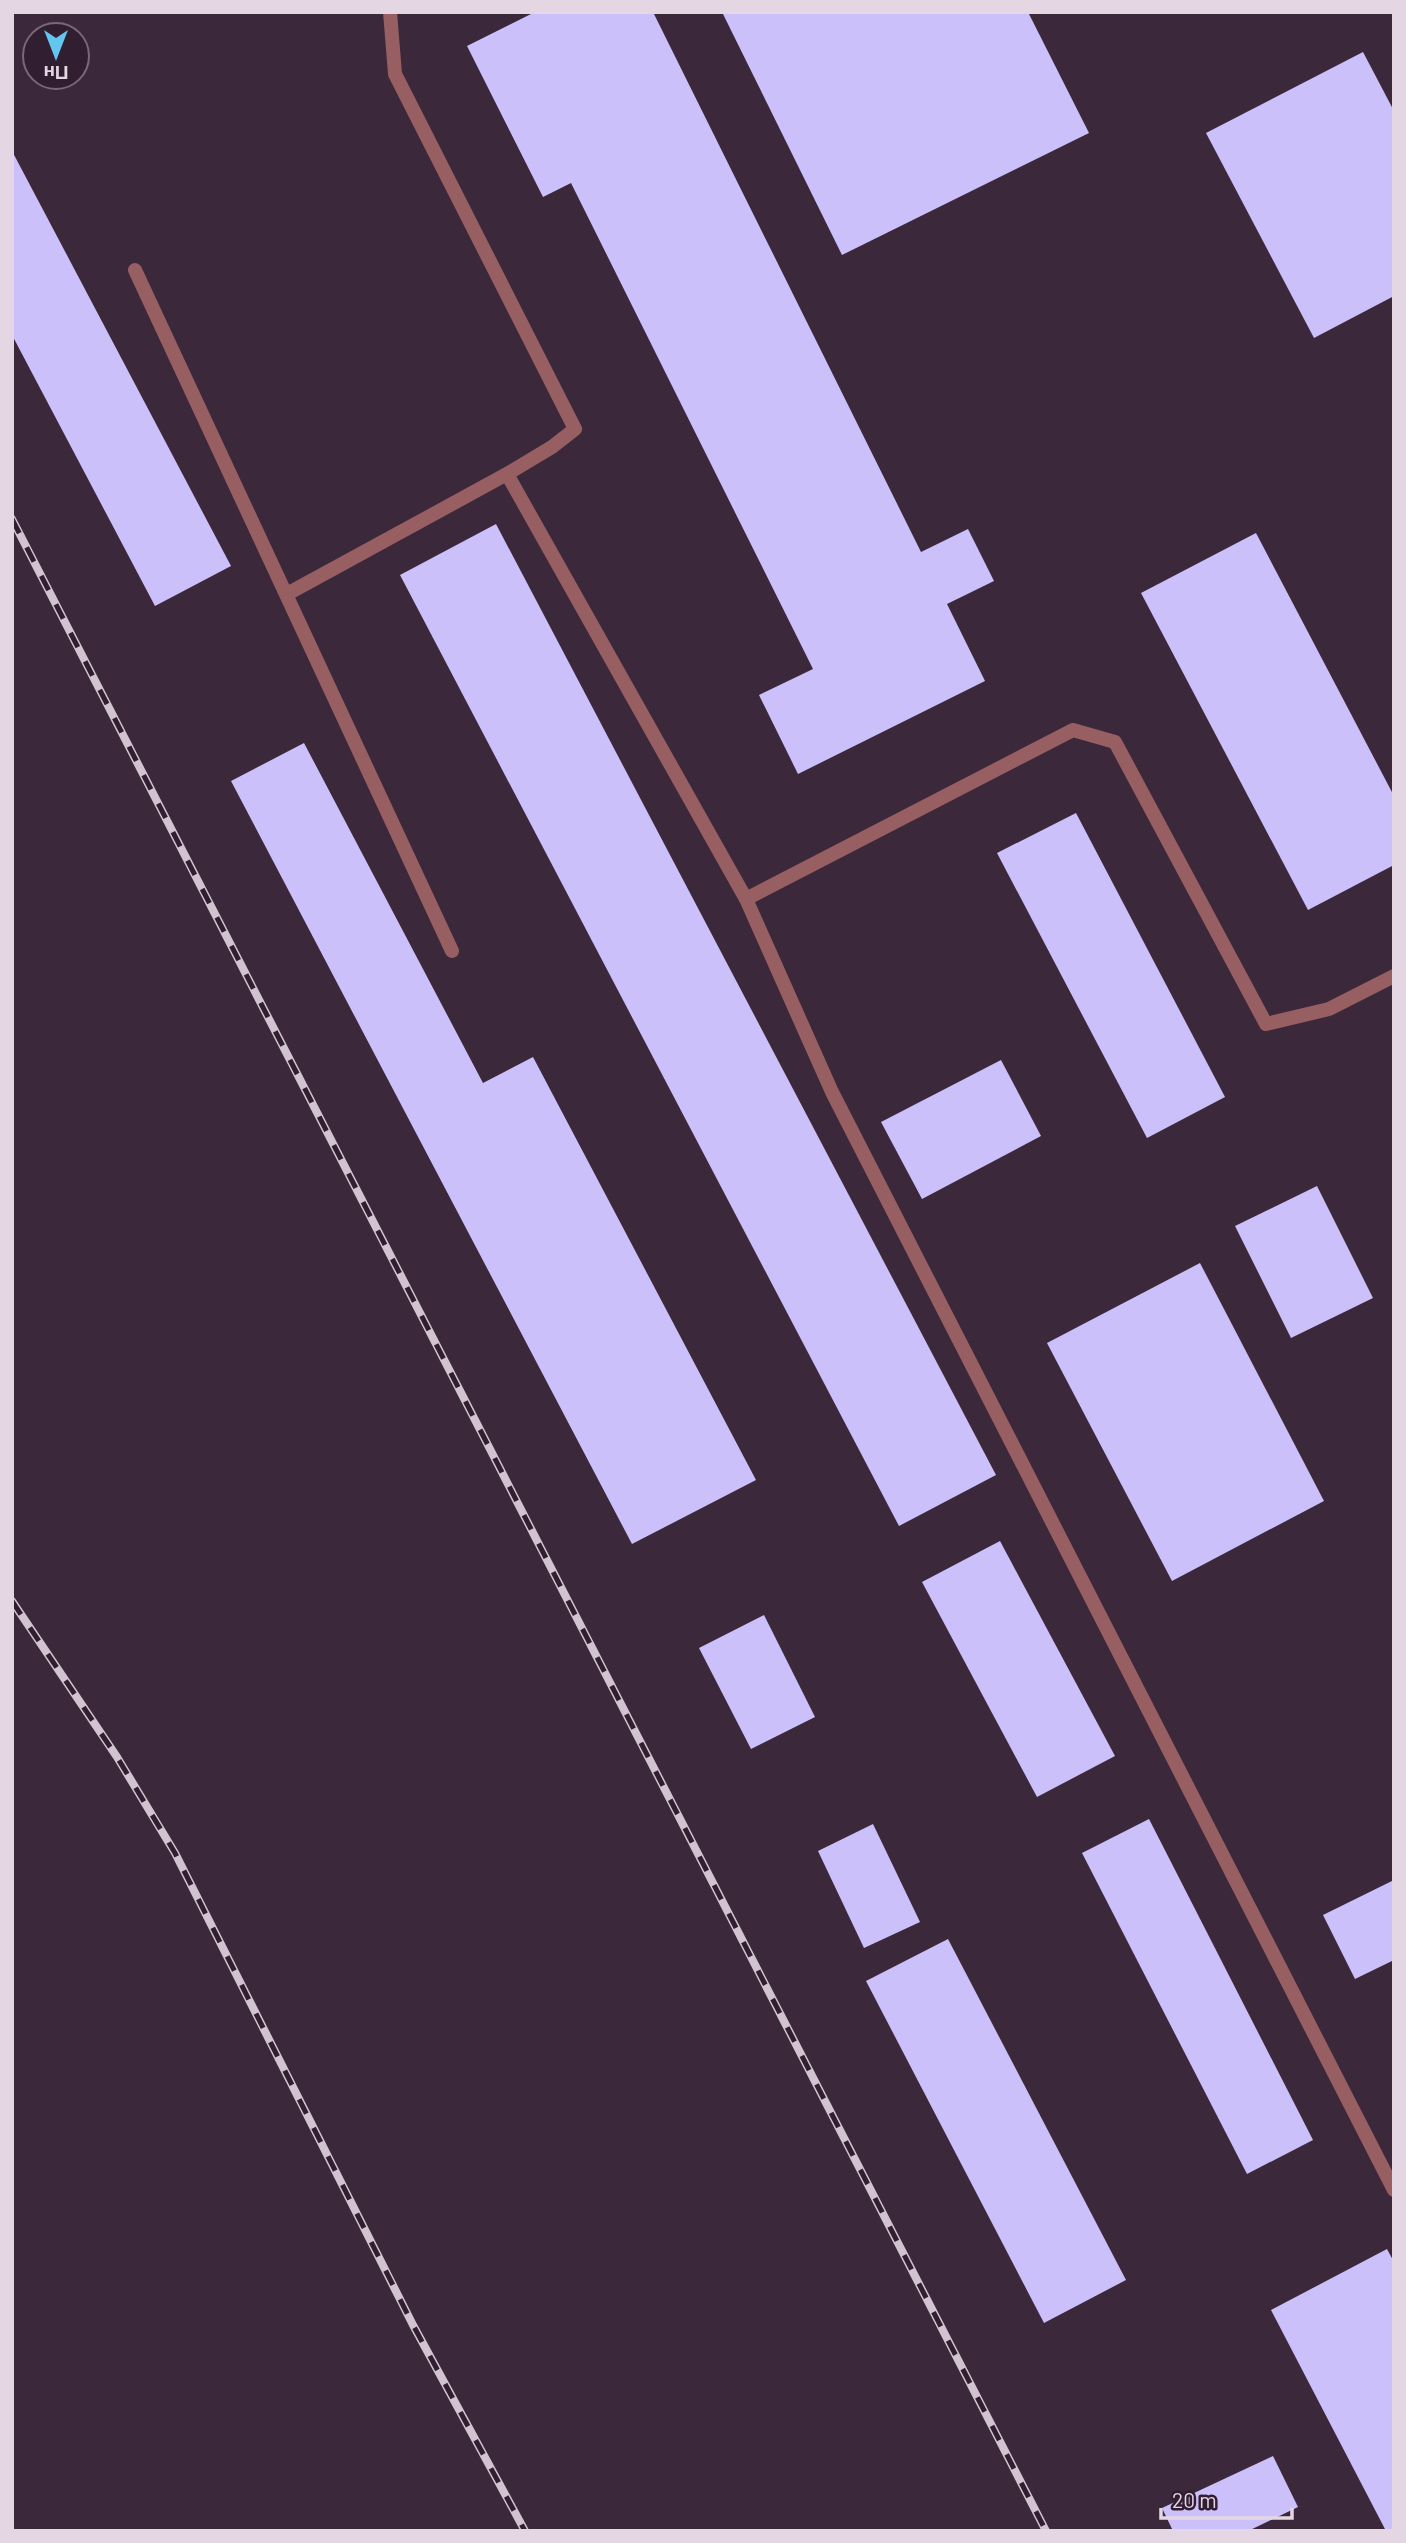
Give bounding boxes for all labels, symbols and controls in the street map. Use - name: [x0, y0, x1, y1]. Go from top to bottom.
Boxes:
- north arrow: [21, 21, 91, 91]
- text: Пн: [43, 62, 69, 85]
- scale bar: [1161, 2476, 1292, 2520]
- text: 20 m: [1172, 2487, 1217, 2512]

